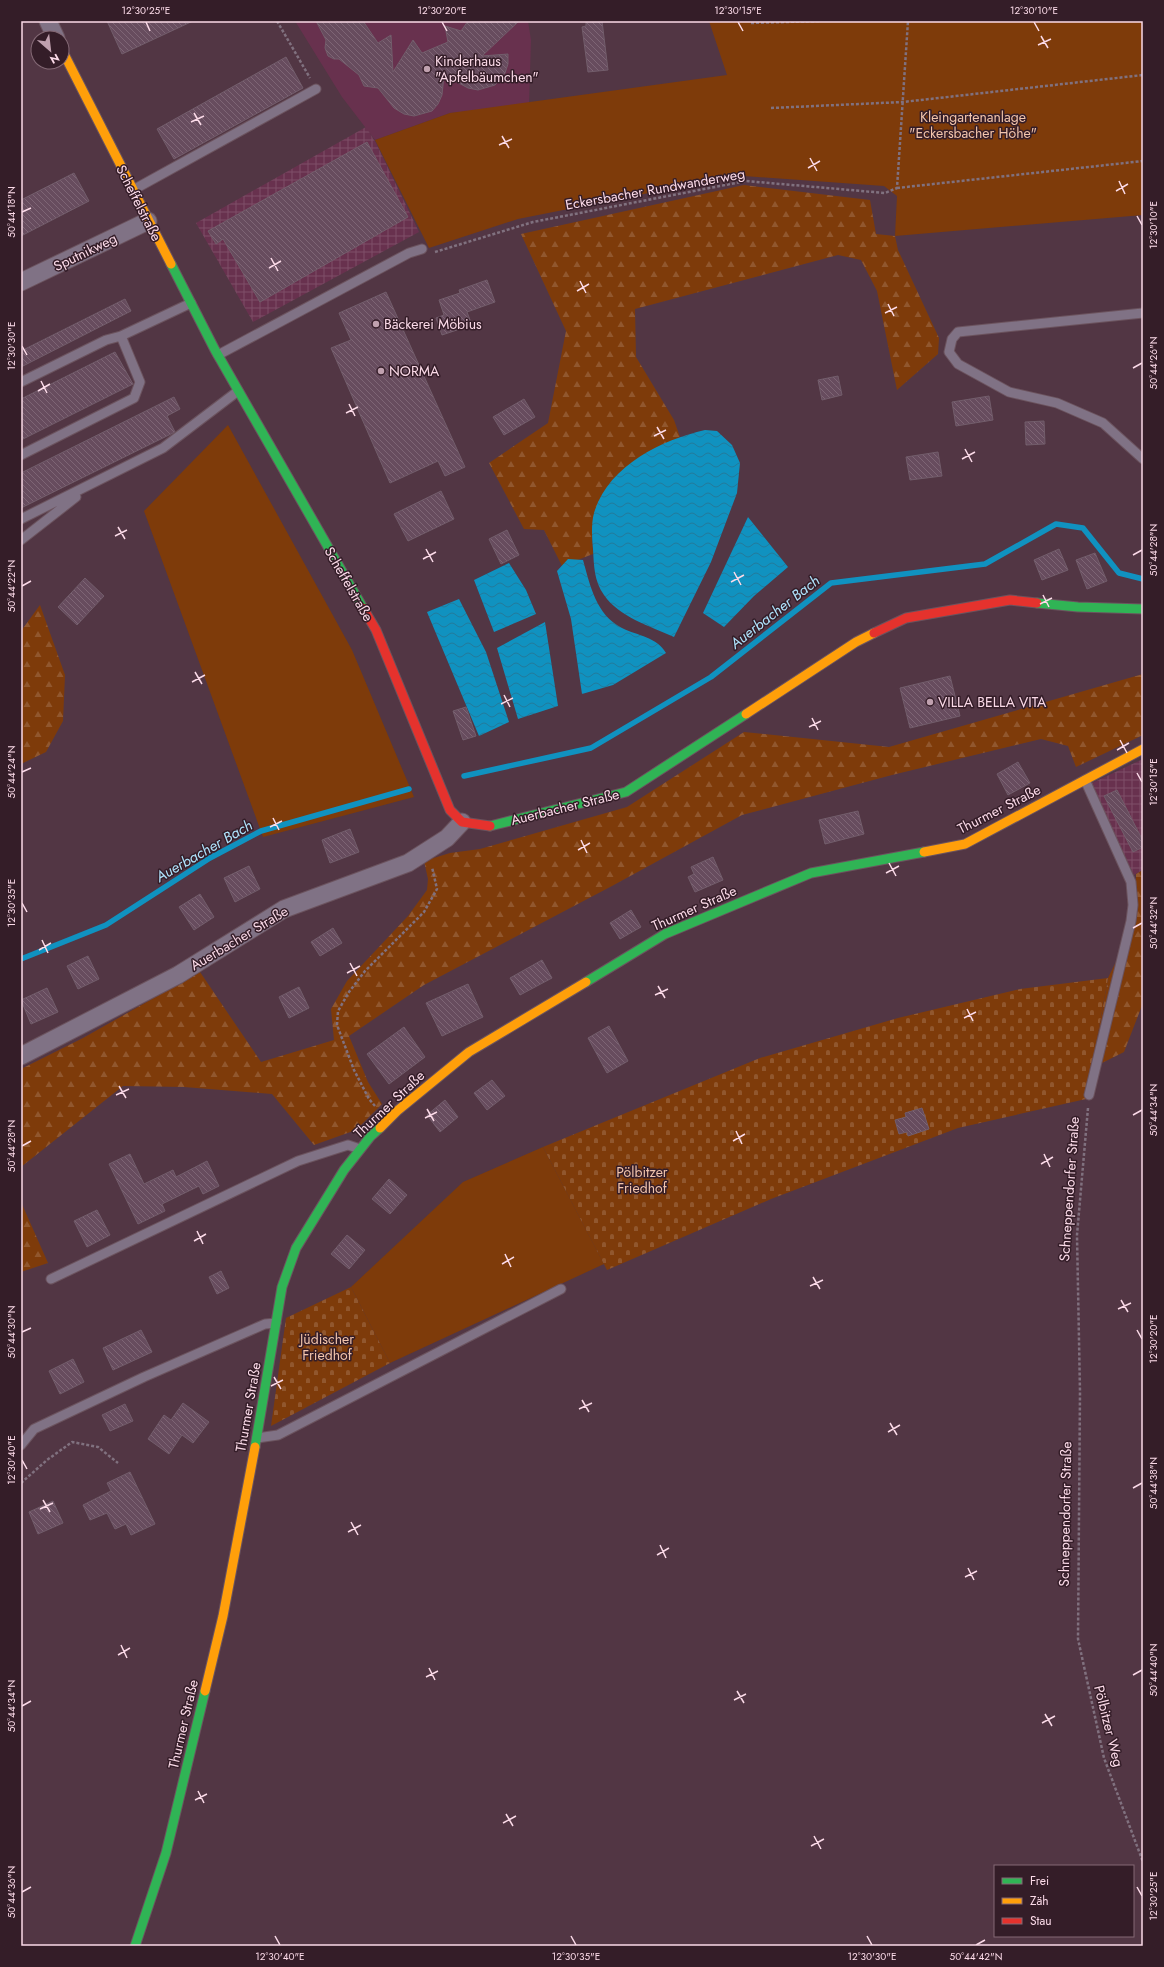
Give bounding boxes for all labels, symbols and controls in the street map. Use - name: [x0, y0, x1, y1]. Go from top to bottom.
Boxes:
- text: 12°30'25"E: [122, 3, 170, 18]
- text: 12°30'20"E: [417, 3, 467, 18]
- text: 12°30'15"E: [714, 3, 762, 18]
- text: 12°30'10"E: [1010, 3, 1058, 18]
- north arrow: [30, 30, 70, 70]
- text: N: [47, 50, 62, 68]
- place label: Kinderhaus "Apfelbäumchen": [435, 51, 539, 87]
- marker: Kinderhaus "Apfelbäumchen": [422, 64, 432, 74]
- park label: Kleingartenanlage "Eckersbacher Höhe": [909, 107, 1037, 143]
- street label: Scheffelstraße: [111, 161, 167, 245]
- street label: Eckersbacher Rundwanderweg: [564, 163, 746, 215]
- text: 50°44'18"N: [4, 186, 19, 238]
- text: 12°30'10"E: [1146, 201, 1161, 249]
- street label: Sputnikweg: [50, 228, 120, 276]
- place label: Bäckerei Möbius: [384, 314, 482, 334]
- marker: Bäckerei Möbius: [371, 319, 381, 329]
- text: 12°30'30"E: [4, 322, 19, 370]
- text: 50°44'26"N: [1146, 337, 1161, 389]
- place label: NORMA: [389, 361, 440, 381]
- marker: NORMA: [376, 366, 386, 376]
- text: 50°44'28"N: [1146, 524, 1161, 576]
- street label: Scheffelstraße: [320, 543, 378, 625]
- text: 50°44'22"N: [4, 560, 19, 612]
- water label: Auerbacher Bach: [725, 570, 825, 655]
- place label: VILLA BELLA VITA: [938, 692, 1047, 712]
- marker: VILLA BELLA VITA: [925, 697, 935, 707]
- text: 50°44'24"N: [4, 746, 19, 798]
- text: 12°30'15"E: [1146, 758, 1161, 806]
- street label: Thurmer Straße: [954, 779, 1044, 839]
- street label: Auerbacher Straße: [509, 784, 621, 830]
- water label: Auerbacher Bach: [151, 814, 257, 888]
- text: 12°30'35"E: [4, 879, 19, 927]
- street label: Thurmer Straße: [648, 880, 740, 936]
- text: 50°44'32"N: [1146, 897, 1161, 949]
- street label: Auerbacher Straße: [186, 901, 292, 975]
- street label: Thurmer Straße: [349, 1066, 429, 1142]
- text: 50°44'34"N: [1146, 1084, 1161, 1136]
- street label: Schneppendorfer Straße: [1054, 1116, 1084, 1262]
- text: 50°44'28"N: [4, 1120, 19, 1172]
- park label: Pölbitzer Friedhof: [616, 1162, 668, 1198]
- text: 50°44'30"N: [4, 1306, 19, 1358]
- text: 12°30'20"E: [1146, 1314, 1161, 1364]
- park label: Jüdischer Friedhof: [298, 1329, 354, 1365]
- street label: Thurmer Straße: [230, 1361, 266, 1453]
- text: 12°30'40"E: [4, 1435, 19, 1485]
- street label: Schneppendorfer Straße: [1054, 1441, 1076, 1587]
- text: 50°44'38"N: [1146, 1457, 1161, 1509]
- text: 50°44'40"N: [1146, 1643, 1161, 1697]
- street label: Thurmer Straße: [163, 1677, 203, 1771]
- text: 50°44'34"N: [4, 1680, 19, 1732]
- street label: Pölbitzer Weg: [1089, 1683, 1129, 1769]
- legend: [994, 1865, 1134, 1937]
- text: 50°44'36"N: [4, 1866, 19, 1918]
- text: Frei: [1030, 1872, 1049, 1890]
- text: 12°30'25"E: [1146, 1872, 1161, 1920]
- text: Zäh: [1030, 1892, 1049, 1910]
- text: Stau: [1030, 1912, 1052, 1930]
- text: 12°30'40"E: [255, 1949, 305, 1964]
- text: 12°30'35"E: [552, 1949, 600, 1964]
- text: 12°30'30"E: [848, 1949, 896, 1964]
- text: 50°44'42"N: [950, 1949, 1002, 1964]

